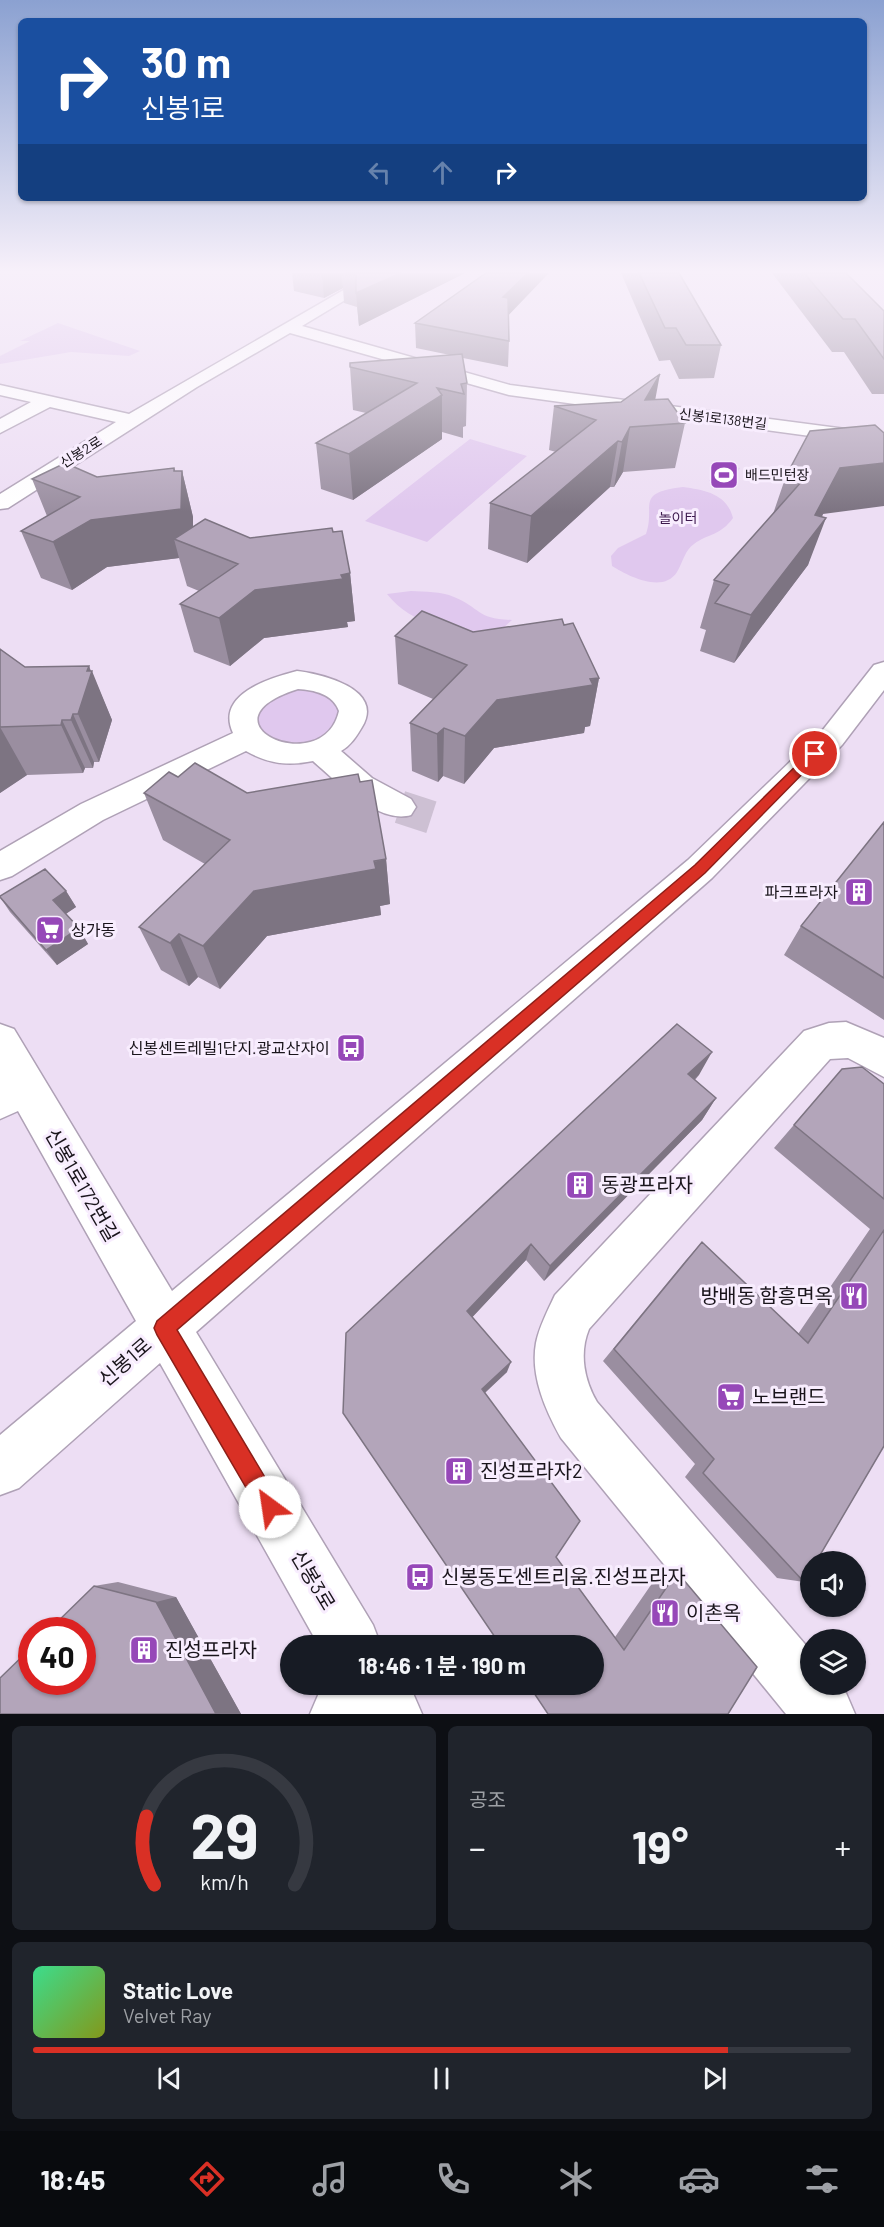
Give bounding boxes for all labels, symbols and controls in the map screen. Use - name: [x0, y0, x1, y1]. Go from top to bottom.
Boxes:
- text: 30 m: [141, 36, 231, 86]
- icon: right: [42, 42, 120, 120]
- text: 신봉1로: [141, 91, 225, 123]
- icon: left: [363, 156, 396, 189]
- icon: ahead: [426, 156, 459, 189]
- icon: right: [489, 156, 522, 189]
- street label: 신봉1로138번길: [678, 405, 768, 432]
- street label: 신봉2로: [57, 432, 105, 471]
- sports icon: 배드민턴장: [708, 459, 740, 491]
- place label: 배드민턴장: [745, 466, 810, 483]
- park label: 놀이터: [659, 509, 697, 526]
- pin: [789, 728, 840, 779]
- icon: arrive: [798, 737, 831, 770]
- building icon: 파크프라자: [843, 876, 875, 908]
- place label: 파크프라자: [764, 882, 838, 901]
- supermarket icon: 상가동: [34, 914, 66, 946]
- place label: 상가동: [71, 920, 115, 939]
- bus stop icon: 신봉센트레빌1단지.광교산자이: [335, 1032, 367, 1064]
- place label: 신봉센트레빌1단지.광교산자이: [129, 1038, 330, 1057]
- street label: 신봉1로172번길: [41, 1124, 125, 1245]
- building icon: 동광프라자: [564, 1169, 596, 1201]
- place label: 동광프라자: [601, 1172, 693, 1196]
- restaurant icon: 방배동 함흥면옥: [838, 1280, 870, 1312]
- place label: 방배동 함흥면옥: [700, 1283, 833, 1307]
- street label: 신봉1로: [93, 1332, 156, 1391]
- supermarket icon: 노브랜드: [715, 1381, 747, 1413]
- place label: 노브랜드: [752, 1384, 826, 1408]
- building icon: 진성프라자2: [443, 1455, 475, 1487]
- place label: 진성프라자2: [480, 1458, 583, 1482]
- position arrow: [238, 1475, 302, 1539]
- street label: 신봉3로: [287, 1545, 341, 1614]
- map controls: [800, 1551, 866, 1695]
- button: sound: [800, 1551, 866, 1617]
- bus stop icon: 신봉동도센트리움.진성프라자: [404, 1561, 436, 1593]
- place label: 신봉동도센트리움.진성프라자: [441, 1564, 686, 1588]
- restaurant icon: 이촌옥: [649, 1597, 681, 1629]
- place label: 이촌옥: [686, 1600, 741, 1624]
- speed limit sign: 40: [18, 1617, 96, 1695]
- button: layers: [800, 1629, 866, 1695]
- building icon: 진성프라자: [128, 1634, 160, 1666]
- place label: 진성프라자: [165, 1637, 257, 1661]
- text: 18:46 · 1 분 · 190 m: [358, 1652, 526, 1678]
- text: 공조: [469, 1787, 506, 1811]
- text: 29: [190, 1797, 258, 1871]
- text: 19°: [632, 1819, 688, 1873]
- text: −: [469, 1827, 486, 1867]
- text: +: [835, 1827, 851, 1867]
- text: km/h: [200, 1869, 248, 1894]
- text: Static Love: [123, 1977, 233, 2003]
- text: Velvet Ray: [123, 2003, 212, 2027]
- icon: previous: [153, 2062, 186, 2095]
- icon: pause: [425, 2062, 458, 2095]
- icon: next: [698, 2062, 731, 2095]
- icon: directions: [186, 2158, 228, 2200]
- icon: music: [309, 2158, 351, 2200]
- icon: phone: [432, 2158, 474, 2200]
- icon: climate: [555, 2158, 597, 2200]
- icon: car: [678, 2158, 720, 2200]
- icon: filters: [801, 2158, 843, 2200]
- text: 18:45: [41, 2163, 105, 2195]

